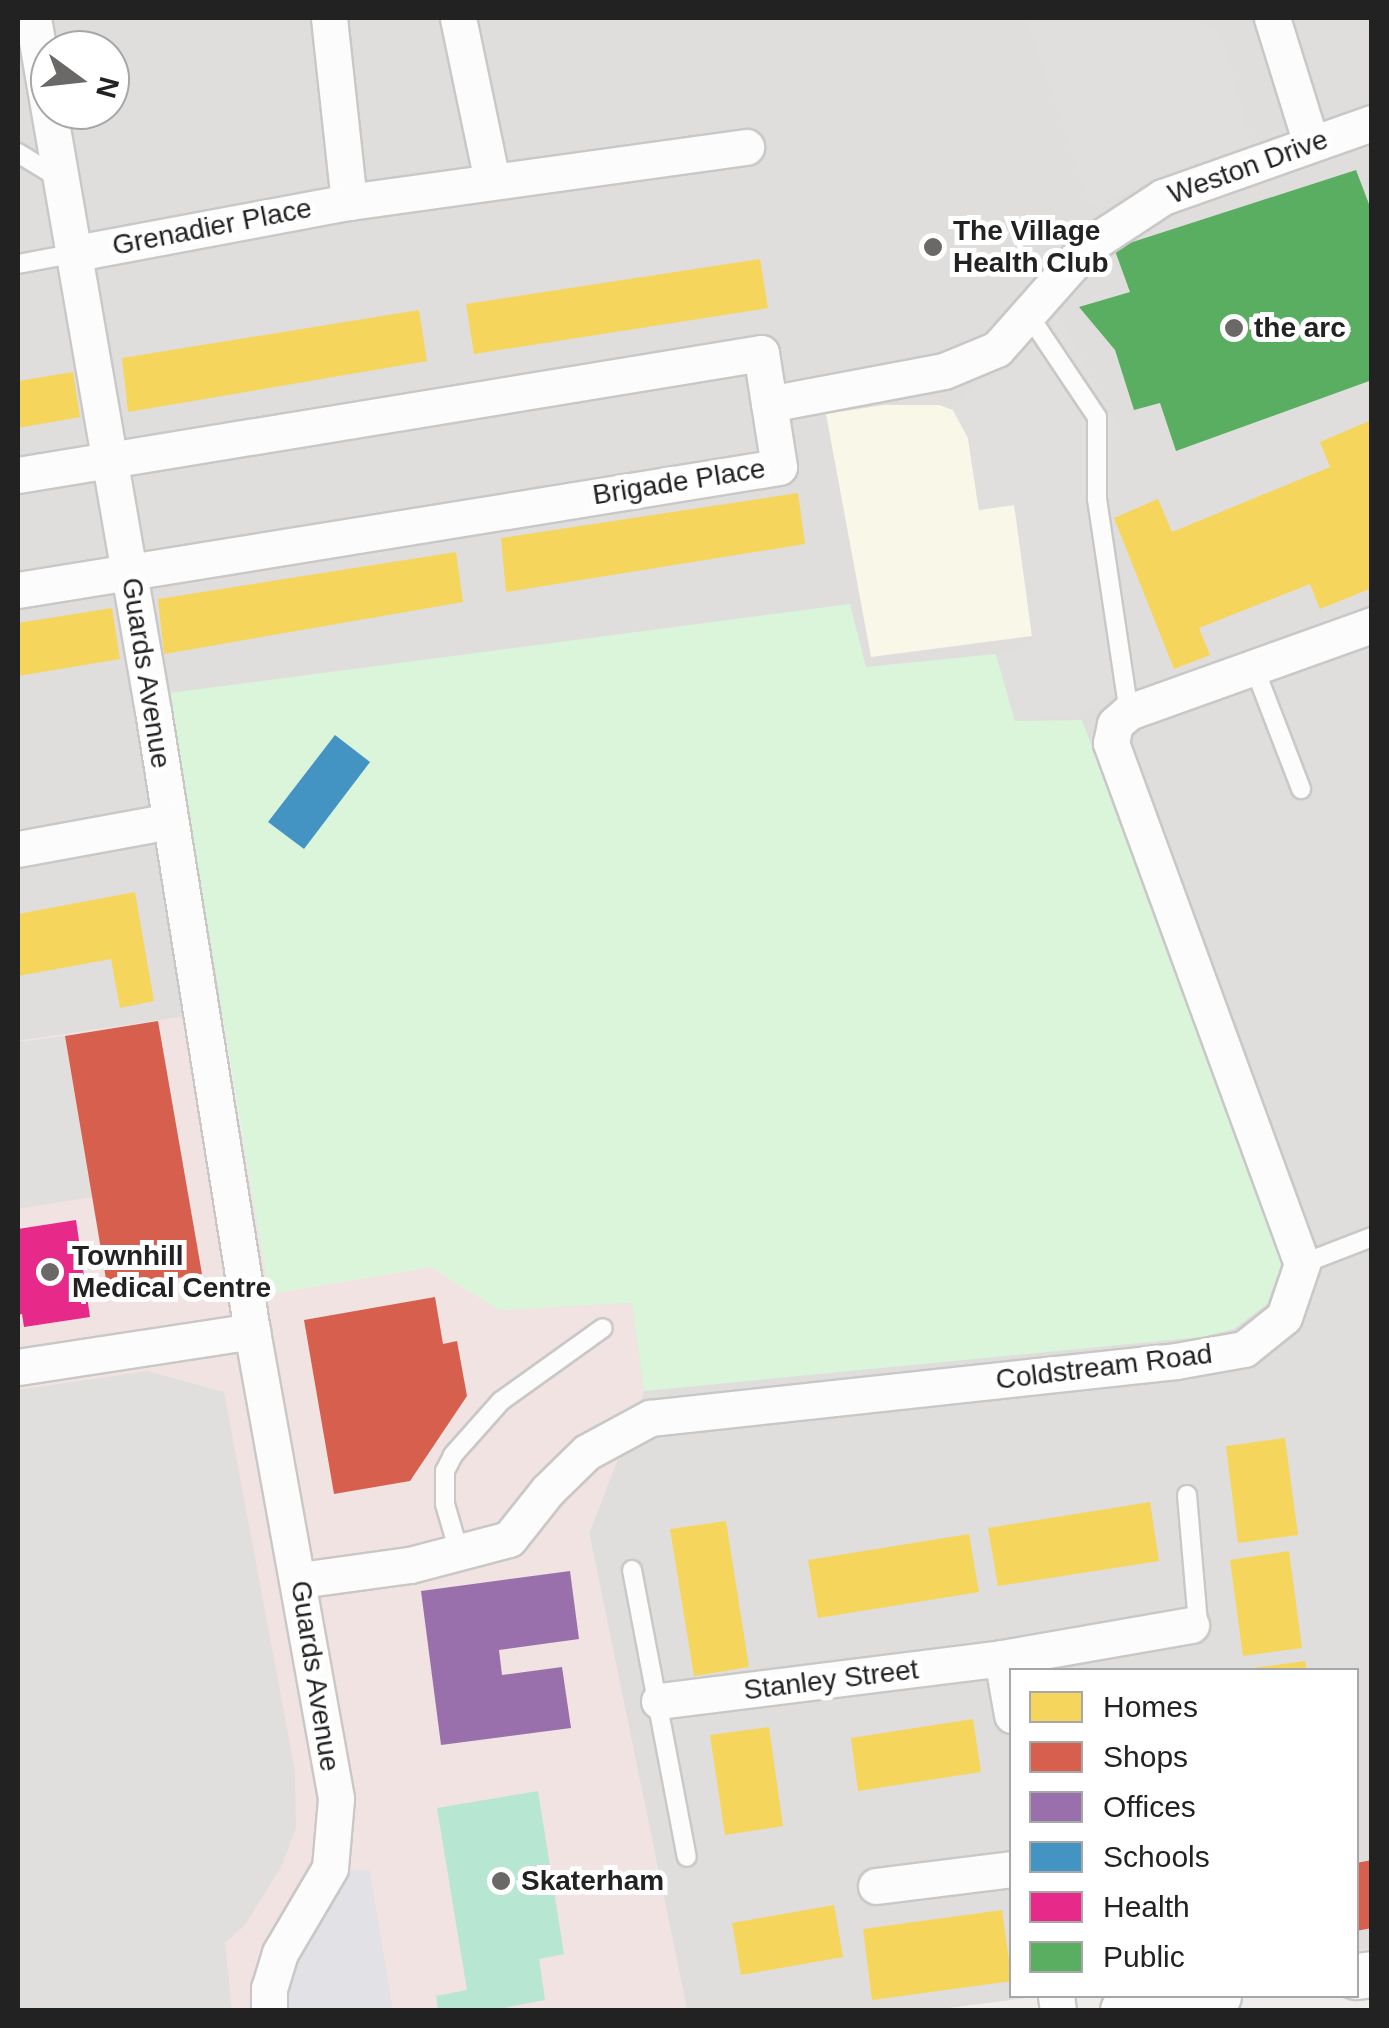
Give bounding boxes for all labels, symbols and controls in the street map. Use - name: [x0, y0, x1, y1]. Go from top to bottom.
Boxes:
- north arrow: [30, 30, 130, 130]
- text: N: [90, 74, 125, 101]
- street label: Weston Drive: [1164, 123, 1332, 211]
- street label: Grenadier Place: [109, 191, 315, 263]
- place label: The Village Health Club: [953, 214, 1109, 280]
- marker: The Village Health Club: [922, 236, 944, 258]
- place label: the arc: [1254, 311, 1346, 345]
- marker: the arc: [1223, 317, 1245, 339]
- street label: Brigade Place: [590, 452, 768, 512]
- street label: Guards Avenue: [114, 575, 178, 771]
- place label: Townhill Medical Centre: [72, 1239, 271, 1305]
- marker: Townhill Medical Centre: [37, 1259, 63, 1285]
- street label: Coldstream Road: [994, 1337, 1214, 1397]
- street label: Guards Avenue: [283, 1578, 347, 1774]
- street label: Stanley Street: [742, 1653, 920, 1707]
- legend: [1009, 1668, 1359, 1998]
- text: Homes: [1103, 1690, 1198, 1723]
- text: Shops: [1103, 1740, 1188, 1773]
- text: Offices: [1103, 1790, 1196, 1823]
- text: Schools: [1103, 1840, 1210, 1873]
- place label: Skaterham: [521, 1864, 664, 1898]
- marker: Skaterham: [490, 1870, 512, 1892]
- text: Health: [1103, 1890, 1190, 1923]
- text: Public: [1103, 1940, 1185, 1973]

